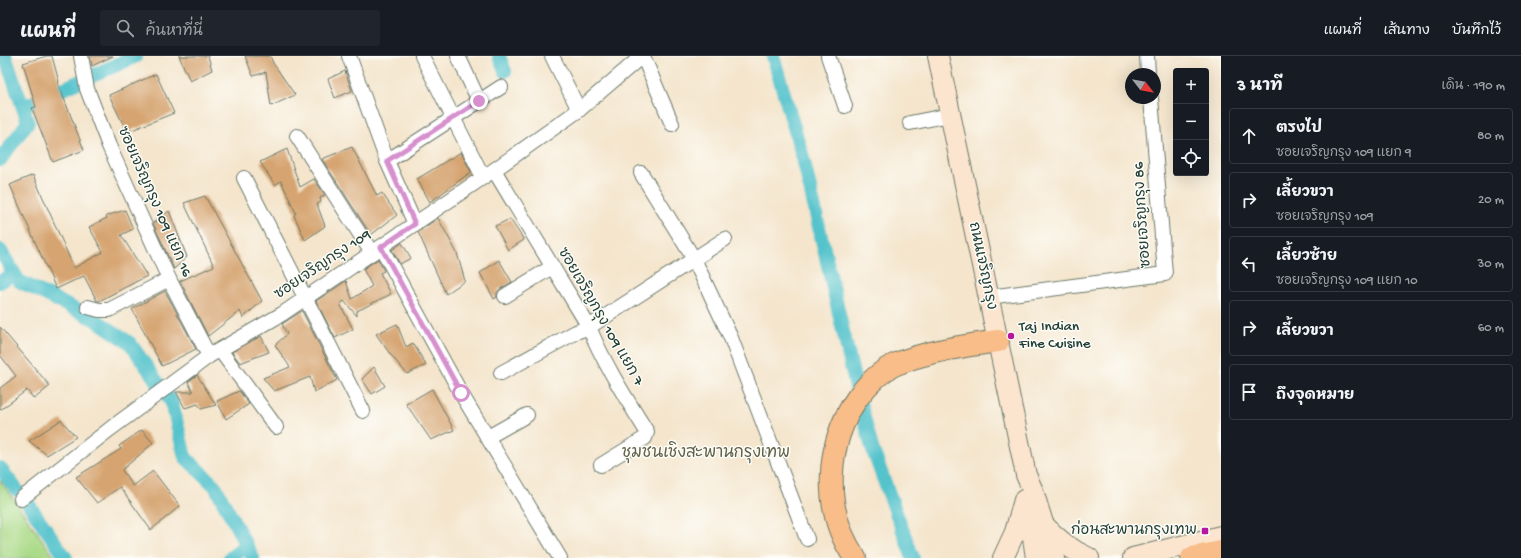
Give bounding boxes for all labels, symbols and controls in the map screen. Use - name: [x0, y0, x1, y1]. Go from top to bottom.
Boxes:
- search box: [100, 10, 380, 46]
- icon: search: [114, 17, 136, 39]
- text: แผนที่: [20, 22, 76, 45]
- text: ค้นหาที่นี่: [146, 23, 203, 41]
- text: แผนที่: [1324, 23, 1361, 40]
- text: เส้นทาง: [1383, 23, 1430, 40]
- text: บันทึกไว้: [1452, 23, 1501, 40]
- north arrow: [1125, 68, 1161, 104]
- map controls: [1173, 68, 1209, 176]
- button: +: [1173, 68, 1209, 104]
- text: 3 นาที: [1237, 77, 1283, 97]
- text: เดิน · 190 m: [1442, 79, 1505, 94]
- route end: [470, 92, 488, 110]
- button: −: [1173, 104, 1209, 140]
- text: ตรงไป: [1276, 120, 1322, 138]
- street label: ซอยเจริญกรุง 109 แยก 16: [113, 123, 197, 280]
- icon: ahead: [1238, 125, 1260, 147]
- text: 80 m: [1477, 129, 1504, 144]
- button: locate: [1173, 140, 1209, 176]
- text: ซอยเจริญกรุง 109 แยก 9: [1276, 146, 1412, 161]
- street label: ซอยเจริญกรุง 86: [1128, 161, 1156, 269]
- text: เลี้ยวขวา: [1276, 184, 1334, 202]
- icon: right: [1238, 189, 1260, 211]
- text: 20 m: [1478, 193, 1504, 208]
- text: ซอยเจริญกรุง 109: [1276, 210, 1374, 225]
- street label: ถนนเจริญกรุง: [964, 220, 1002, 311]
- street label: ซอยเจริญกรุง 109: [270, 224, 375, 304]
- street label: ซอยเจริญกรุง 109 แยก 7: [553, 244, 649, 390]
- text: เลี้ยวซ้าย: [1276, 248, 1337, 266]
- icon: left: [1238, 253, 1260, 275]
- text: 30 m: [1478, 257, 1504, 272]
- text: ซอยเจริญกรุง 109 แยก 10: [1276, 274, 1418, 289]
- icon: right: [1238, 317, 1260, 339]
- place label: Taj Indian Fine Cuisine: [1018, 318, 1091, 353]
- text: 60 m: [1478, 321, 1504, 336]
- text: เลี้ยวขวา: [1276, 323, 1334, 341]
- marker: Taj Indian Fine Cuisine: [1006, 331, 1016, 341]
- icon: arrive: [1238, 381, 1260, 403]
- route start: [452, 384, 470, 402]
- text: ถึงจุดหมาย: [1276, 387, 1354, 405]
- district label: ชุมชนเชิงสะพานกรุงเทพ: [622, 441, 790, 464]
- place label: ก่อนสะพานกรุงเทพ: [1071, 519, 1197, 540]
- marker: ก่อนสะพานกรุงเทพ: [1200, 526, 1210, 536]

